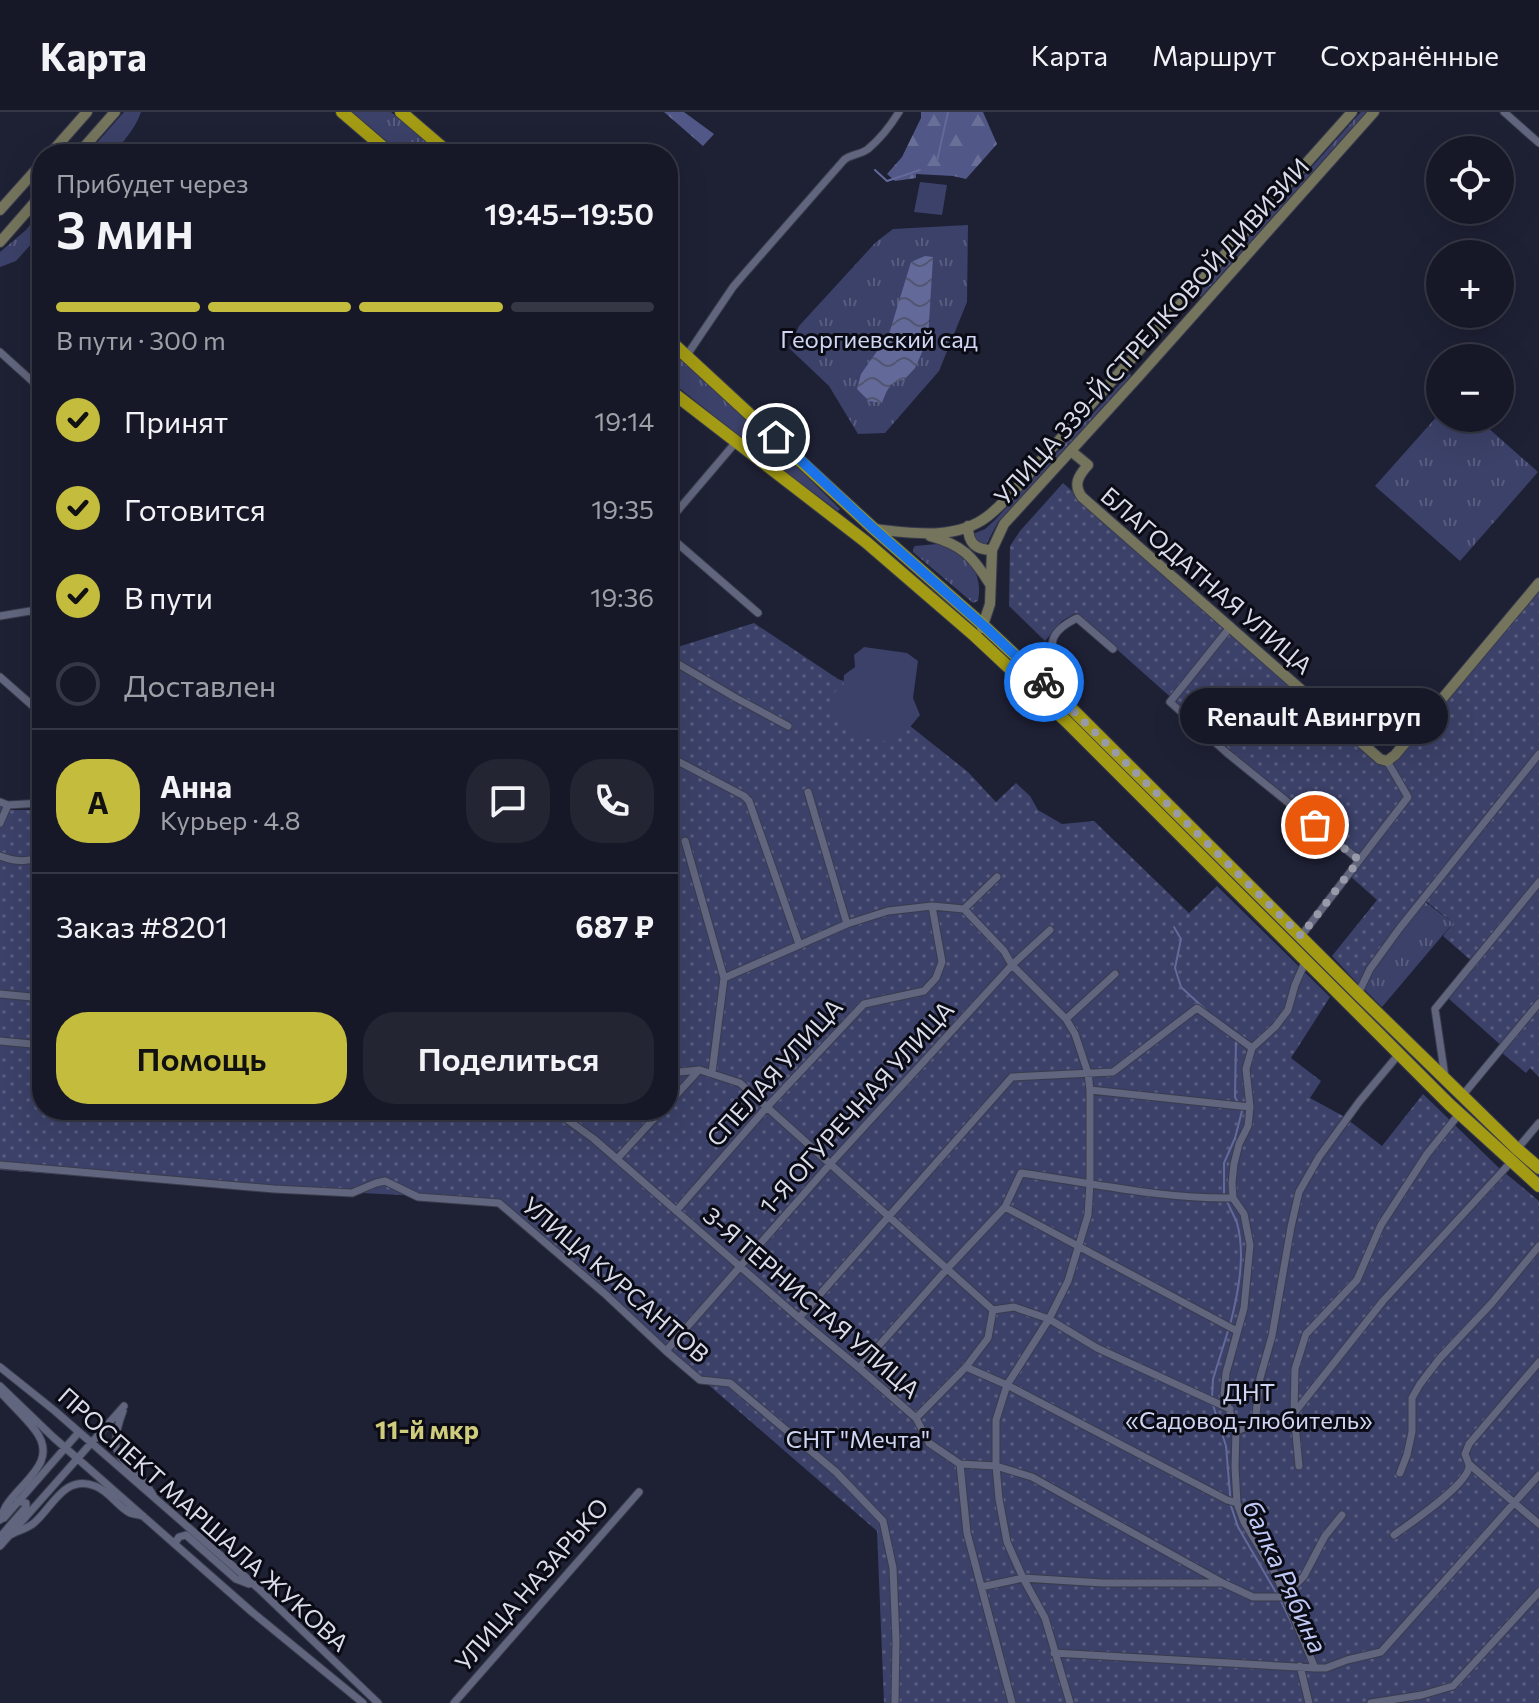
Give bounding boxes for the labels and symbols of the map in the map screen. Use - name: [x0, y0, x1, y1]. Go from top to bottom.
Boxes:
- street label: УЛИЦА 339-Й СТРЕЛКОВОЙ ДИВИЗИИ: [987, 152, 1315, 510]
- park label: Георгиевский сад: [780, 324, 978, 353]
- pin: [742, 403, 810, 471]
- street label: БЛАГОДАТНАЯ УЛИЦА: [1095, 480, 1319, 680]
- courier: [1004, 642, 1084, 722]
- callout: Renault Авингруп: [1181, 689, 1449, 745]
- pin: [1281, 791, 1349, 859]
- street label: СПЕЛАЯ УЛИЦА: [700, 992, 848, 1152]
- street label: 1-Я ОГУРЕЧНАЯ УЛИЦА: [753, 995, 959, 1219]
- street label: УЛИЦА КУРСАНТОВ: [517, 1190, 715, 1368]
- street label: 3-Я ТЕРНИСТАЯ УЛИЦА: [698, 1200, 926, 1404]
- park label: ДНТ «Садовод-любитель»: [1125, 1377, 1373, 1434]
- street label: ПРОСПЕКТ МАРШАЛА ЖУКОВА: [53, 1381, 355, 1657]
- district label: 11-й мкр: [375, 1413, 479, 1444]
- park label: СНТ "Мечта": [786, 1424, 930, 1453]
- street label: УЛИЦА НАЗАРЬКО: [448, 1492, 614, 1676]
- water label: балка Рябина: [1237, 1494, 1335, 1658]

